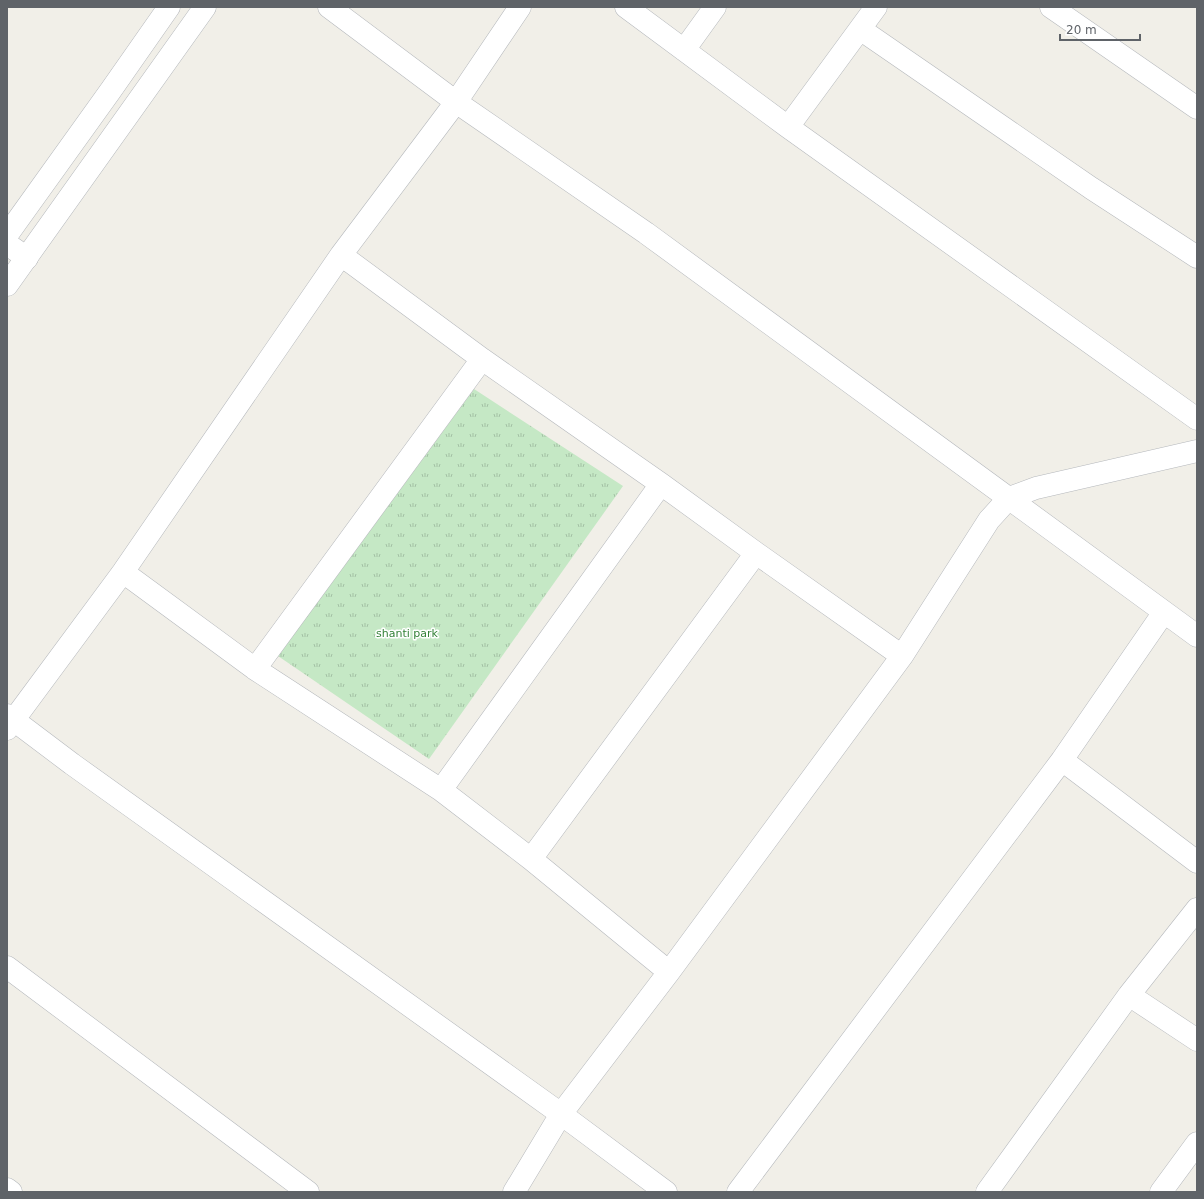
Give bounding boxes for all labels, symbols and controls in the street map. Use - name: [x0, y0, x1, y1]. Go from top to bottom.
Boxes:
- scale bar: [1060, 16, 1140, 42]
- text: 20 m: [1066, 23, 1097, 37]
- park label: shanti park: [376, 627, 439, 640]

